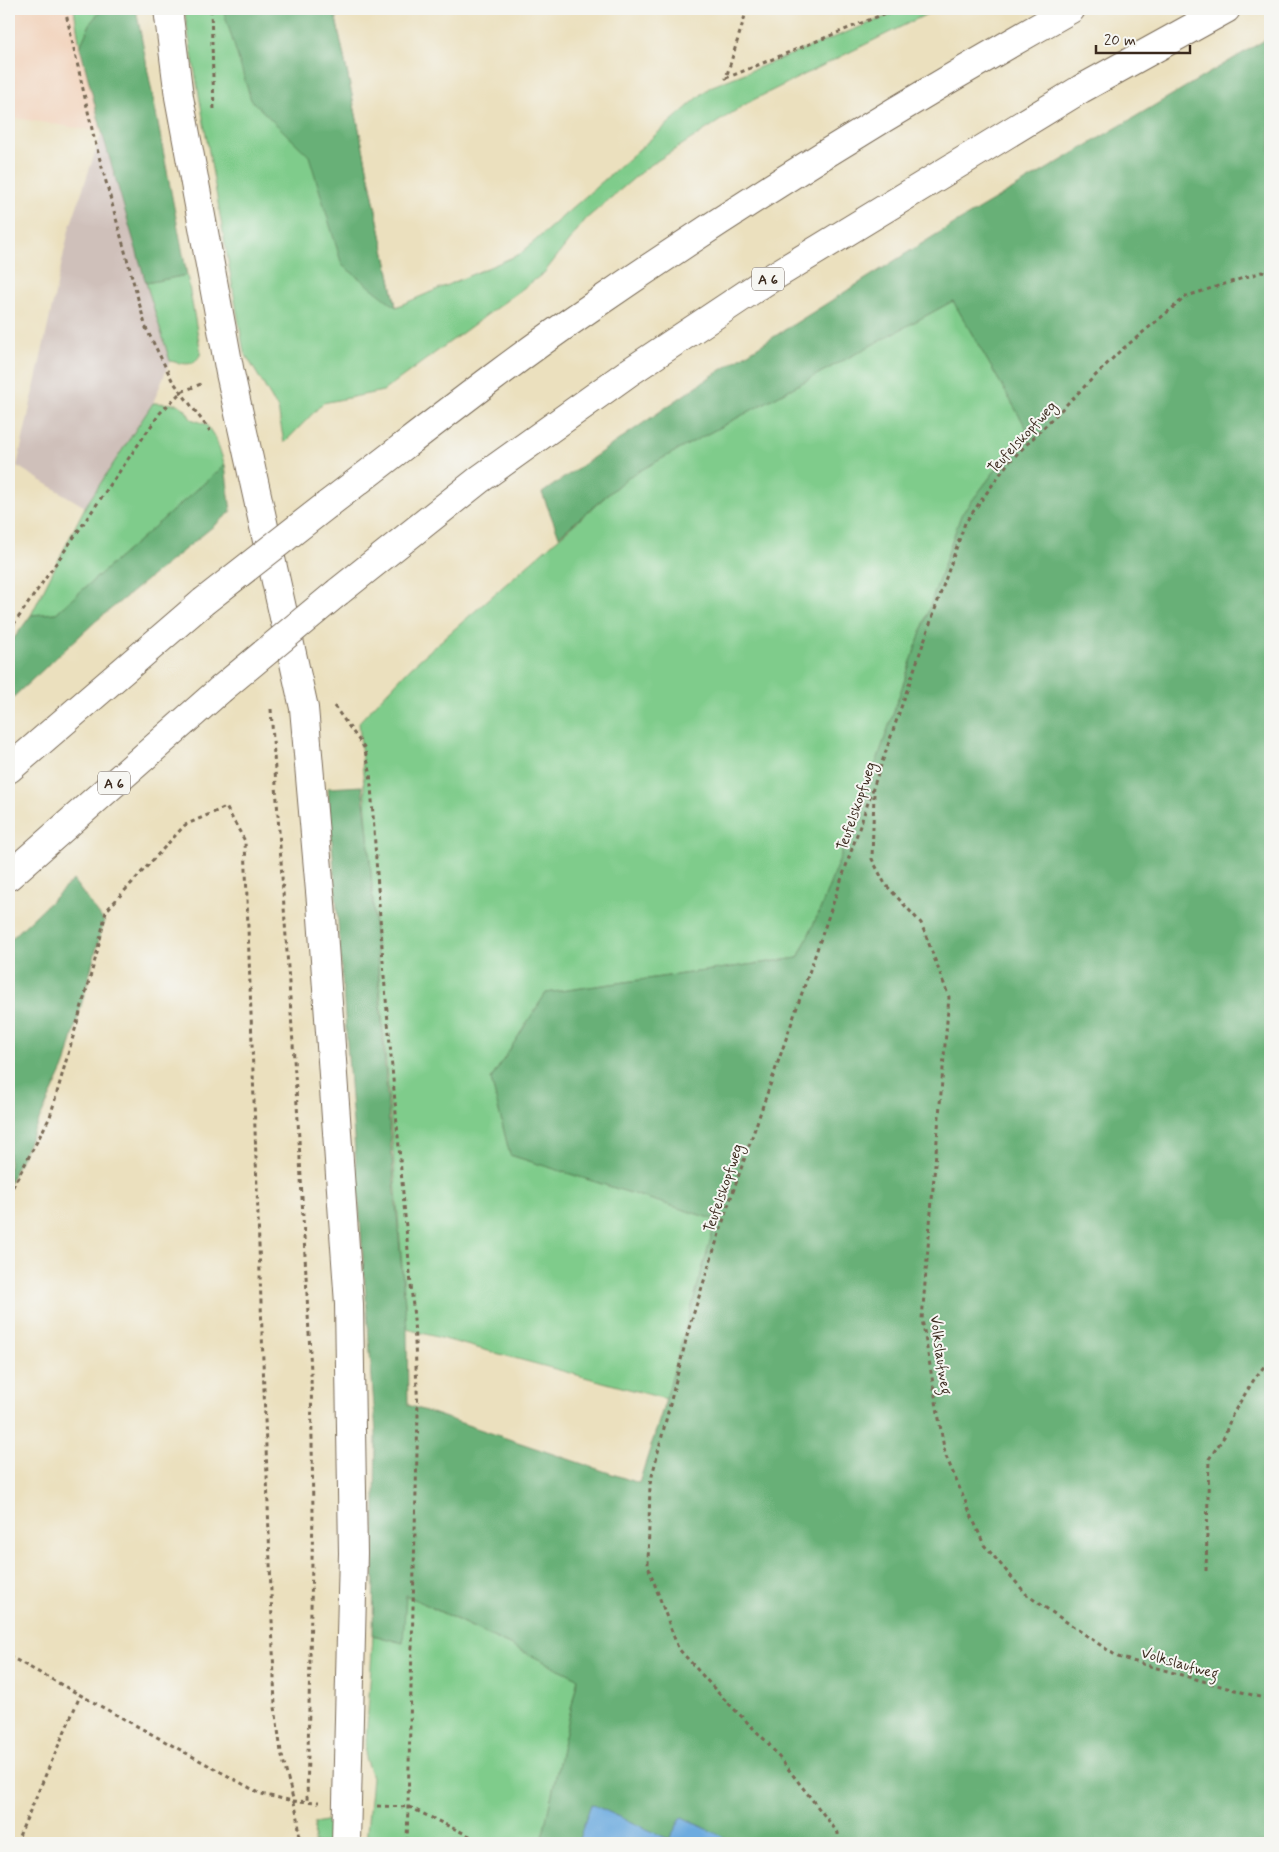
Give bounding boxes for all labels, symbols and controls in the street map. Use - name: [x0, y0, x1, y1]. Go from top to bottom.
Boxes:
- scale bar: [1096, 22, 1190, 54]
- text: 20 m: [1104, 31, 1136, 51]
- road number: A 6: [752, 268, 784, 290]
- street label: Teufelskopfweg: [984, 397, 1062, 479]
- street label: Teufelskopfweg: [832, 759, 882, 854]
- road number: A 6: [98, 771, 130, 794]
- street label: Teufelskopfweg: [699, 1141, 749, 1236]
- street label: Volkslaufweg: [924, 1314, 955, 1396]
- street label: Volkslaufweg: [1138, 1643, 1221, 1686]

